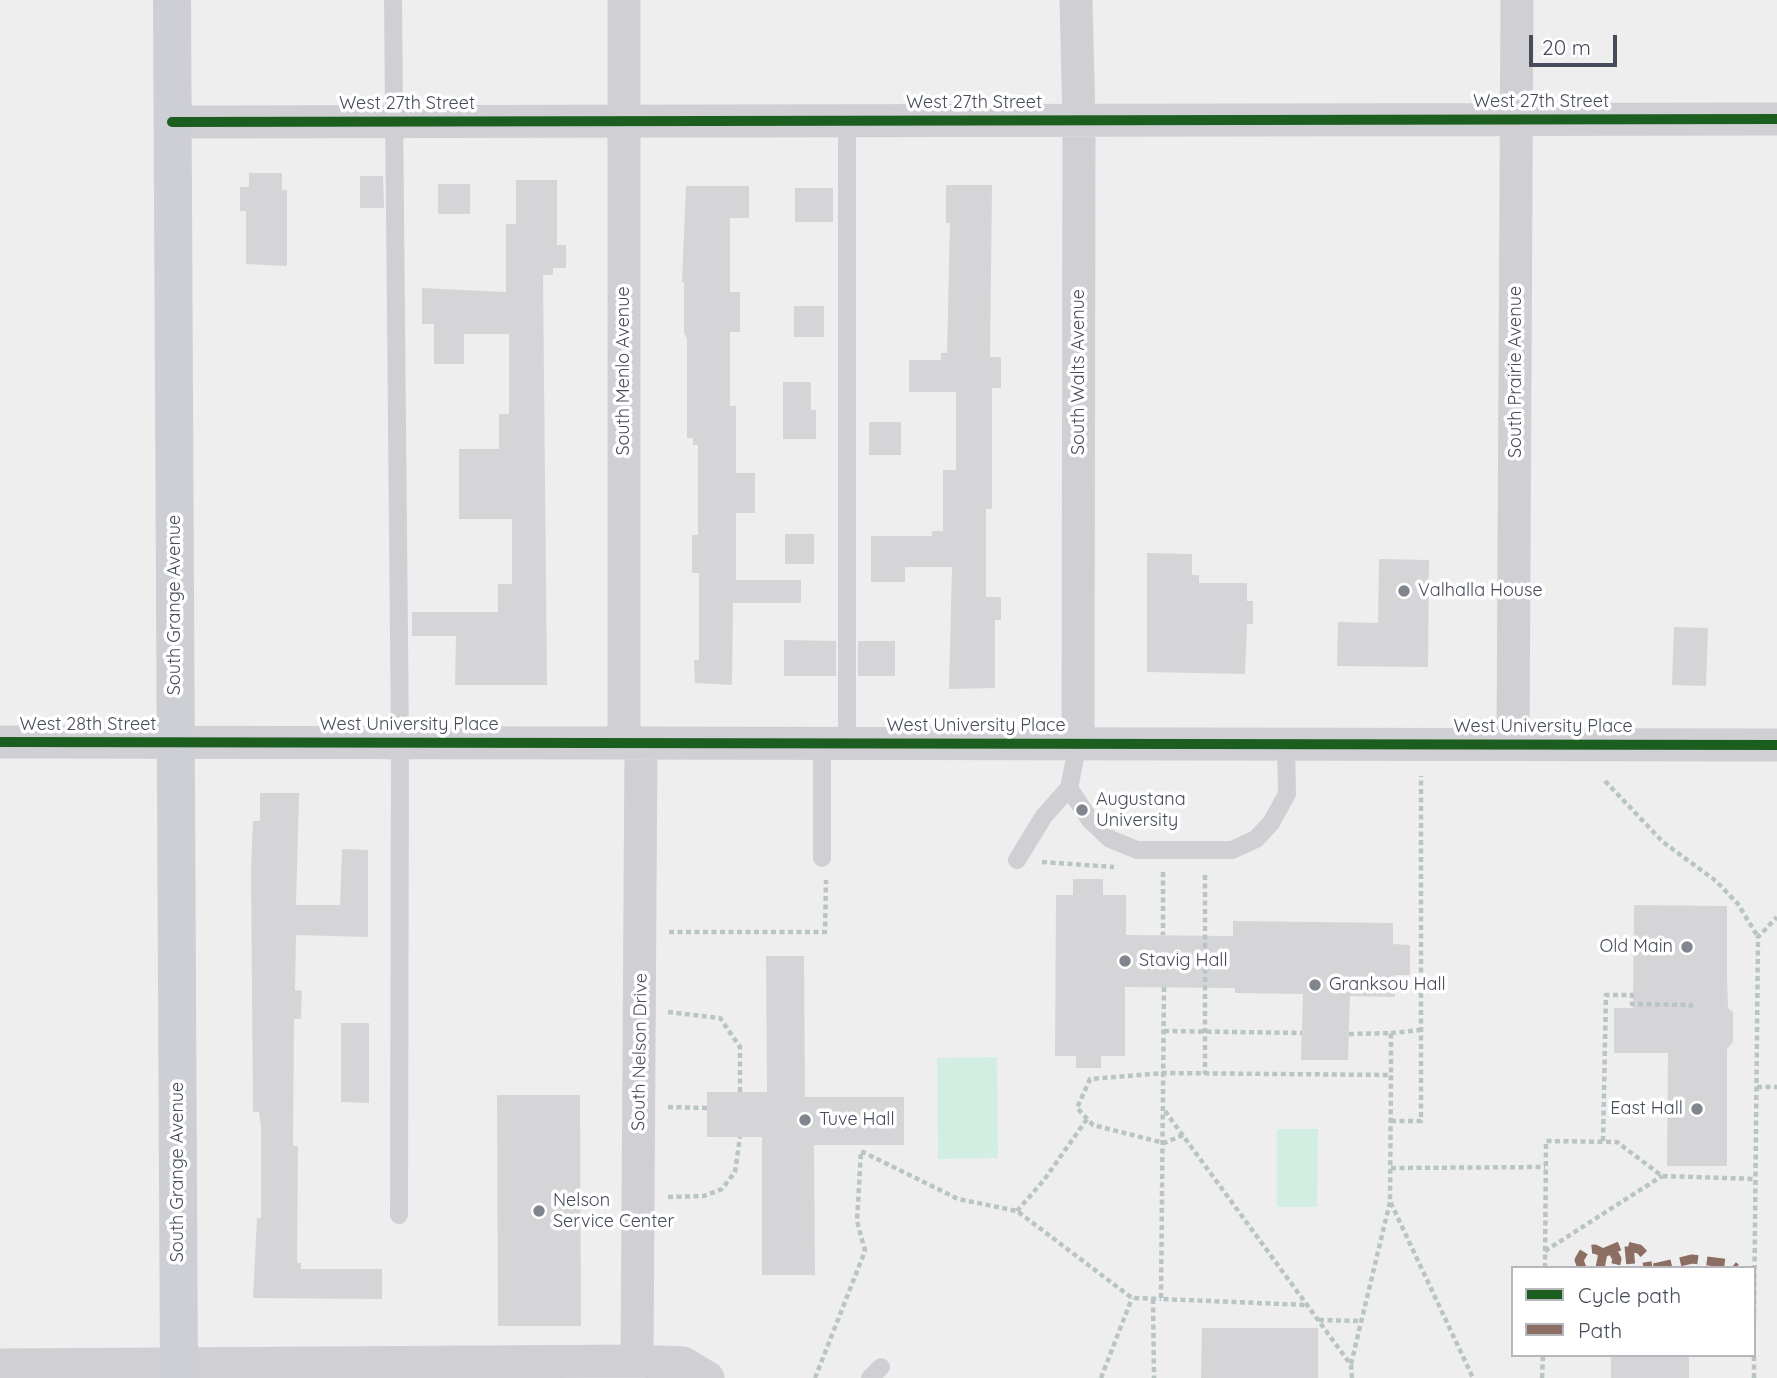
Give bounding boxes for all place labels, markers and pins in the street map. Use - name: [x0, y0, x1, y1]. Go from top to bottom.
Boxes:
- place label: Valhalla House: [1418, 580, 1543, 602]
- marker: Valhalla House: [1396, 583, 1412, 599]
- place label: Augustana University: [1096, 789, 1186, 832]
- marker: Augustana University: [1074, 802, 1090, 818]
- place label: Old Main: [1599, 936, 1673, 958]
- marker: Old Main: [1679, 939, 1695, 955]
- place label: Stavig Hall: [1139, 950, 1228, 972]
- marker: Stavig Hall: [1117, 953, 1133, 969]
- place label: Granksou Hall: [1329, 974, 1446, 996]
- marker: Granksou Hall: [1307, 977, 1323, 993]
- place label: East Hall: [1610, 1098, 1683, 1120]
- marker: East Hall: [1689, 1101, 1705, 1117]
- place label: Tuve Hall: [819, 1109, 895, 1131]
- marker: Tuve Hall: [797, 1112, 813, 1128]
- place label: Nelson Service Center: [553, 1190, 674, 1232]
- marker: Nelson Service Center: [531, 1203, 547, 1219]

